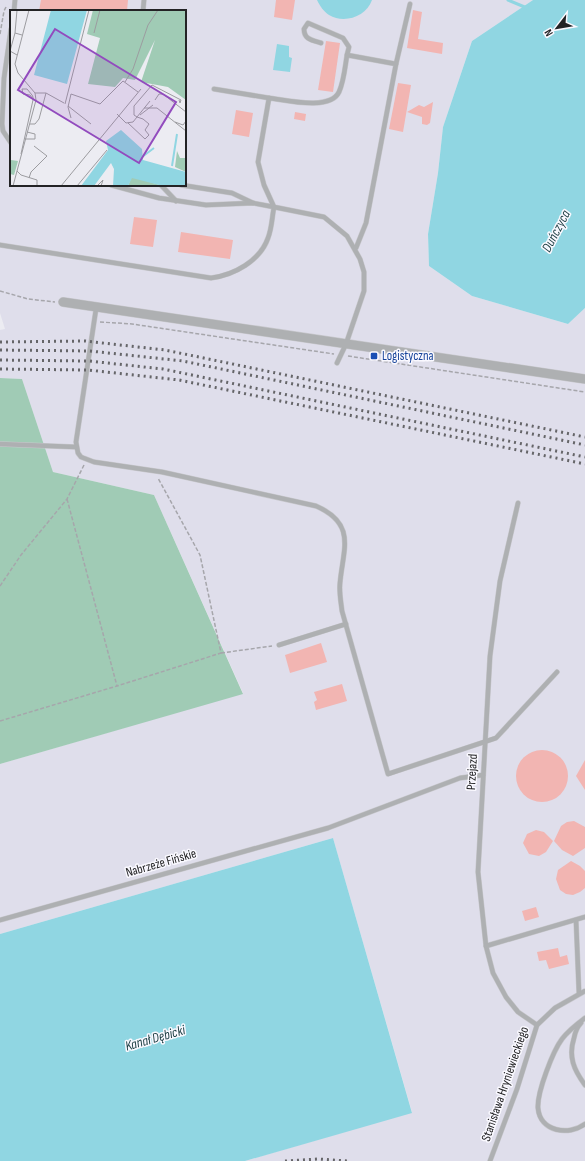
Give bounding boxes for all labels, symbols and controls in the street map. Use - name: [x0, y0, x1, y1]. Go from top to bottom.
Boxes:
- north arrow: [537, 8, 577, 48]
- inset map: [10, 10, 186, 186]
- text: N: [542, 27, 556, 39]
- water label: Duńczyca: [538, 207, 574, 255]
- place label: Logistyczna: [382, 348, 434, 364]
- marker: Logistyczna: [369, 351, 379, 361]
- street label: Przejazd: [463, 754, 481, 790]
- street label: Nabrzeże Fińskie: [124, 845, 198, 881]
- water label: Kanał Dębicki: [123, 1021, 187, 1055]
- street label: Stanisława Hryniewieckiego: [478, 1024, 532, 1144]

